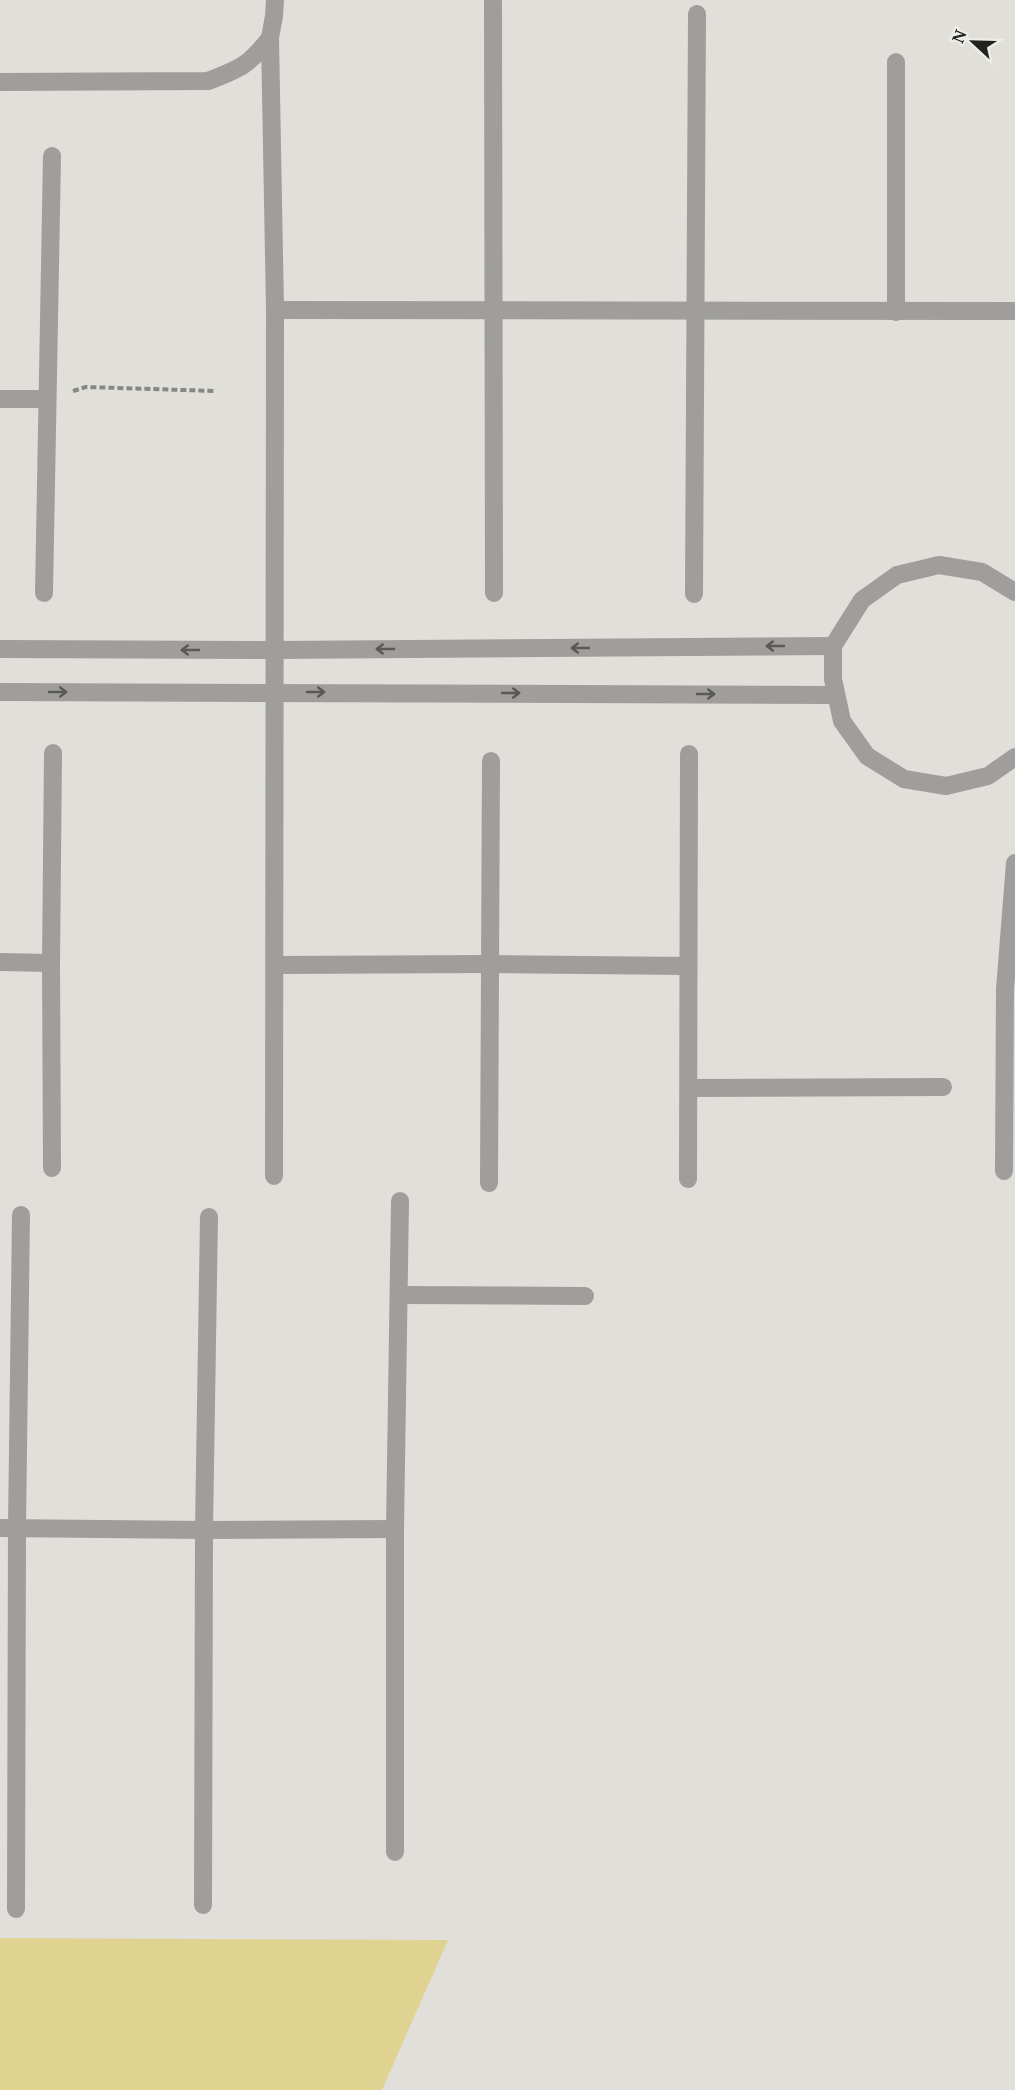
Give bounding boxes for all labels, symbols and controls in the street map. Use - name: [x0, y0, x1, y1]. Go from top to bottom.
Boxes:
- north arrow: [943, 12, 1003, 72]
- text: N: [947, 26, 972, 46]
- one-way arrow: [765, 640, 785, 652]
- one-way arrow: [570, 642, 590, 653]
- one-way arrow: [375, 643, 395, 655]
- one-way arrow: [180, 644, 200, 656]
- one-way arrow: [48, 686, 68, 698]
- one-way arrow: [306, 686, 326, 698]
- one-way arrow: [501, 687, 521, 699]
- one-way arrow: [696, 688, 716, 700]

